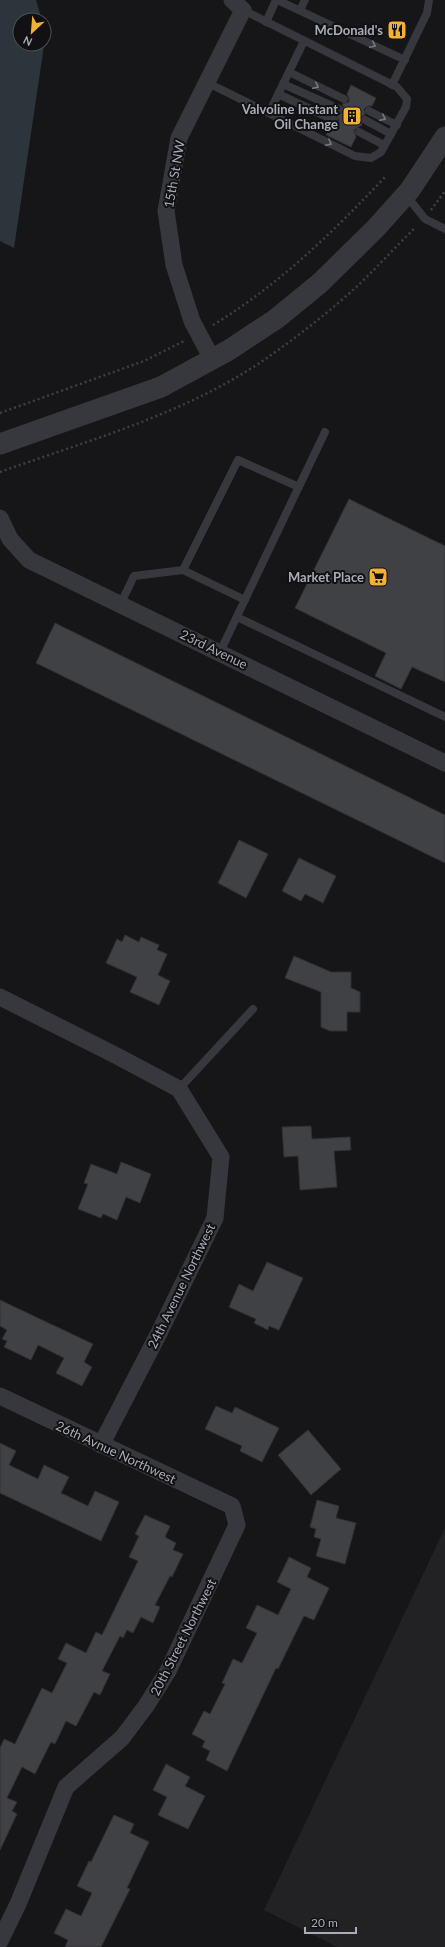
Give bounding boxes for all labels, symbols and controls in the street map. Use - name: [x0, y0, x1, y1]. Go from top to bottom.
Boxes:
- north arrow: [12, 12, 52, 52]
- restaurant icon: McDonald's: [386, 19, 408, 41]
- place label: McDonald's: [315, 22, 383, 38]
- text: N: [21, 34, 34, 49]
- one-way arrow: [369, 40, 376, 48]
- one-way arrow: [312, 81, 320, 89]
- place label: Valvoline Instant Oil Change: [241, 101, 338, 132]
- building icon: Valvoline Instant Oil Change: [341, 105, 363, 127]
- one-way arrow: [379, 113, 386, 121]
- street label: 15th St NW: [160, 138, 188, 209]
- one-way arrow: [325, 138, 332, 146]
- supermarket icon: Market Place: [367, 566, 389, 588]
- place label: Market Place: [288, 569, 364, 585]
- street label: 23rd Avenue: [178, 626, 250, 672]
- street label: 24th Avenue Northwest: [144, 1221, 218, 1351]
- street label: 26th Avnue Northwest: [53, 1417, 179, 1487]
- street label: 20th Street Northwest: [147, 1576, 220, 1698]
- scale bar: [305, 1909, 356, 1935]
- text: 20 m: [311, 1915, 338, 1930]

